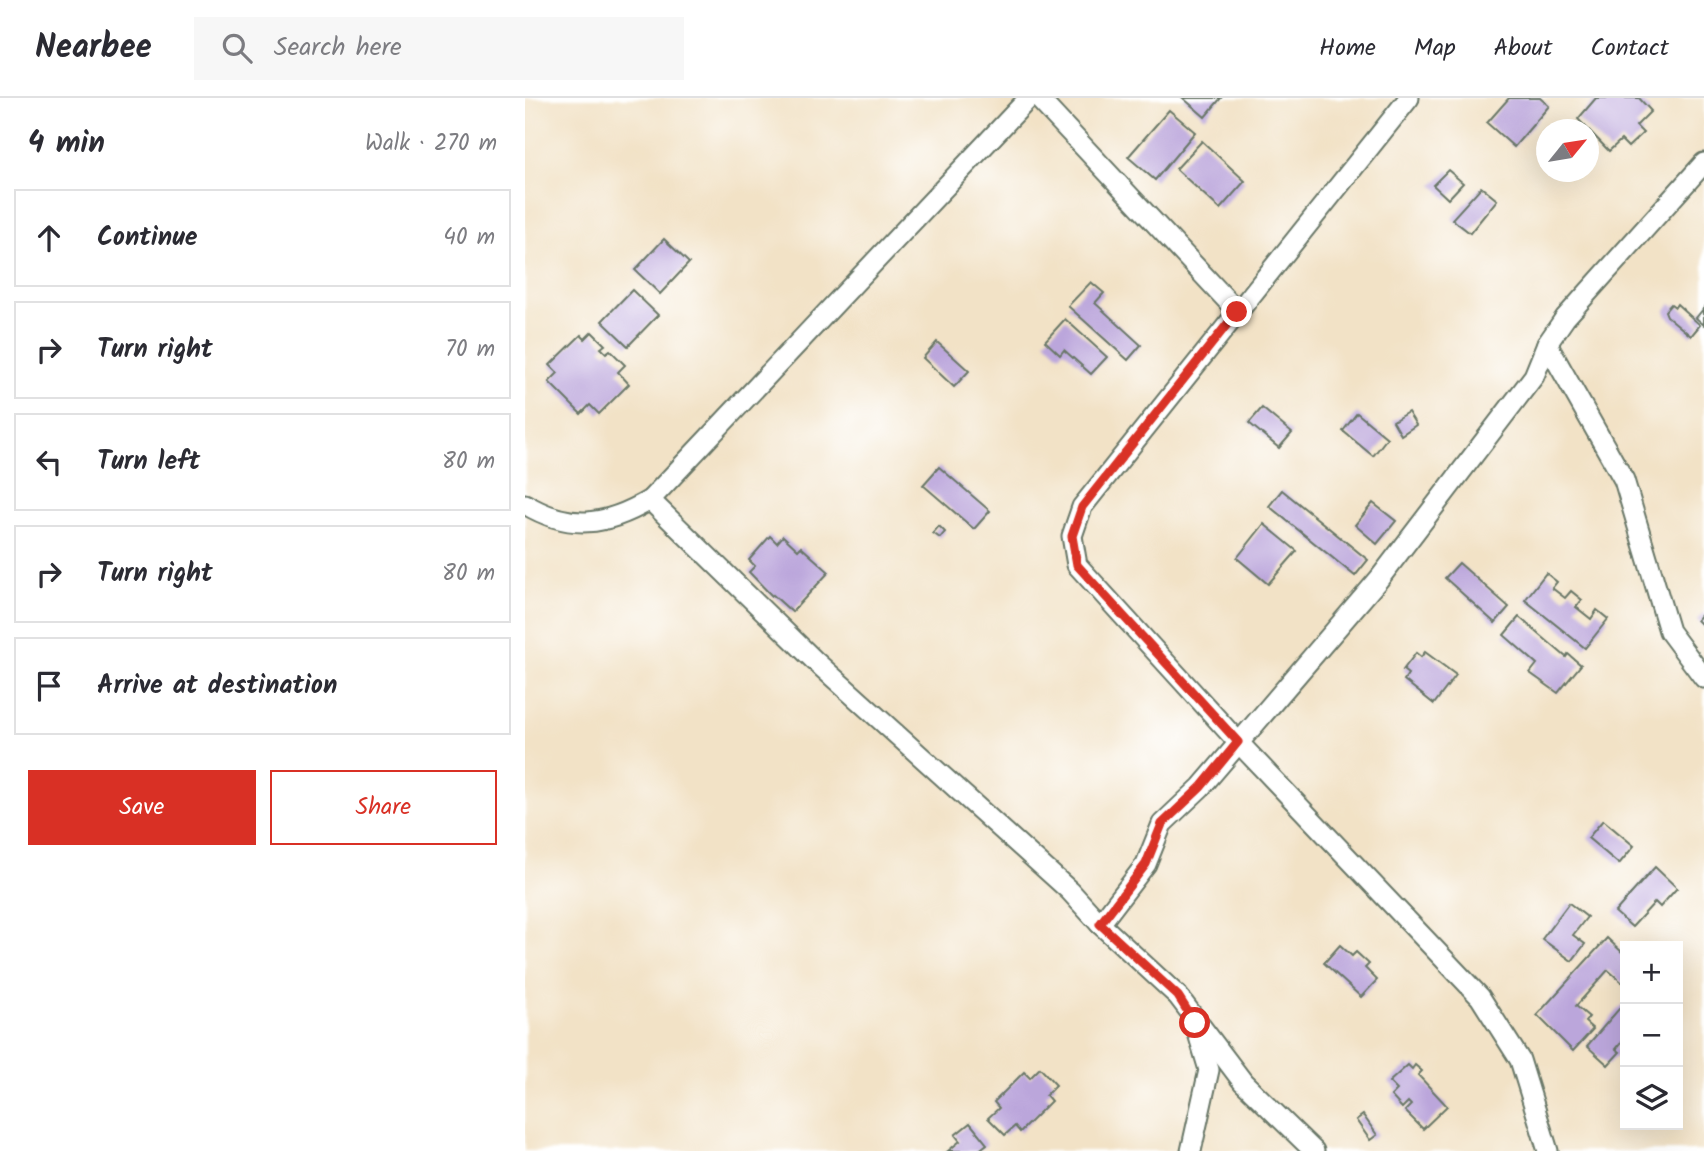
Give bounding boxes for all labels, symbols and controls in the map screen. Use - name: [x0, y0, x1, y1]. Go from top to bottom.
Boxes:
- search box: [194, 17, 684, 80]
- text: Nearbee: [35, 22, 152, 75]
- text: Search here: [274, 27, 402, 69]
- icon: search: [218, 29, 256, 67]
- text: Home: [1319, 29, 1376, 68]
- text: Map: [1414, 29, 1456, 68]
- text: About: [1494, 29, 1552, 68]
- text: Contact: [1590, 29, 1669, 68]
- north arrow: [1536, 119, 1599, 182]
- text: 4 min: [28, 120, 105, 168]
- text: Walk · 270 m: [365, 126, 497, 162]
- text: Continue: [97, 217, 198, 259]
- icon: ahead: [30, 219, 68, 257]
- text: 40 m: [443, 220, 495, 256]
- route end: [1221, 296, 1252, 327]
- text: Turn right: [97, 329, 213, 371]
- icon: right: [30, 331, 68, 369]
- text: 70 m: [445, 332, 495, 368]
- text: Turn left: [97, 441, 200, 483]
- icon: left: [30, 443, 68, 481]
- text: 80 m: [442, 444, 495, 480]
- text: Turn right: [97, 553, 213, 595]
- icon: right: [30, 555, 68, 593]
- text: 80 m: [442, 556, 495, 592]
- text: Arrive at destination: [97, 665, 337, 707]
- icon: arrive: [30, 667, 68, 705]
- button: Save: [28, 770, 256, 845]
- button: Share: [270, 770, 497, 845]
- map controls: [1620, 941, 1683, 1130]
- button: +: [1620, 941, 1683, 1004]
- button: −: [1620, 1004, 1683, 1067]
- route start: [1179, 1007, 1210, 1038]
- button: layers: [1620, 1067, 1683, 1130]

